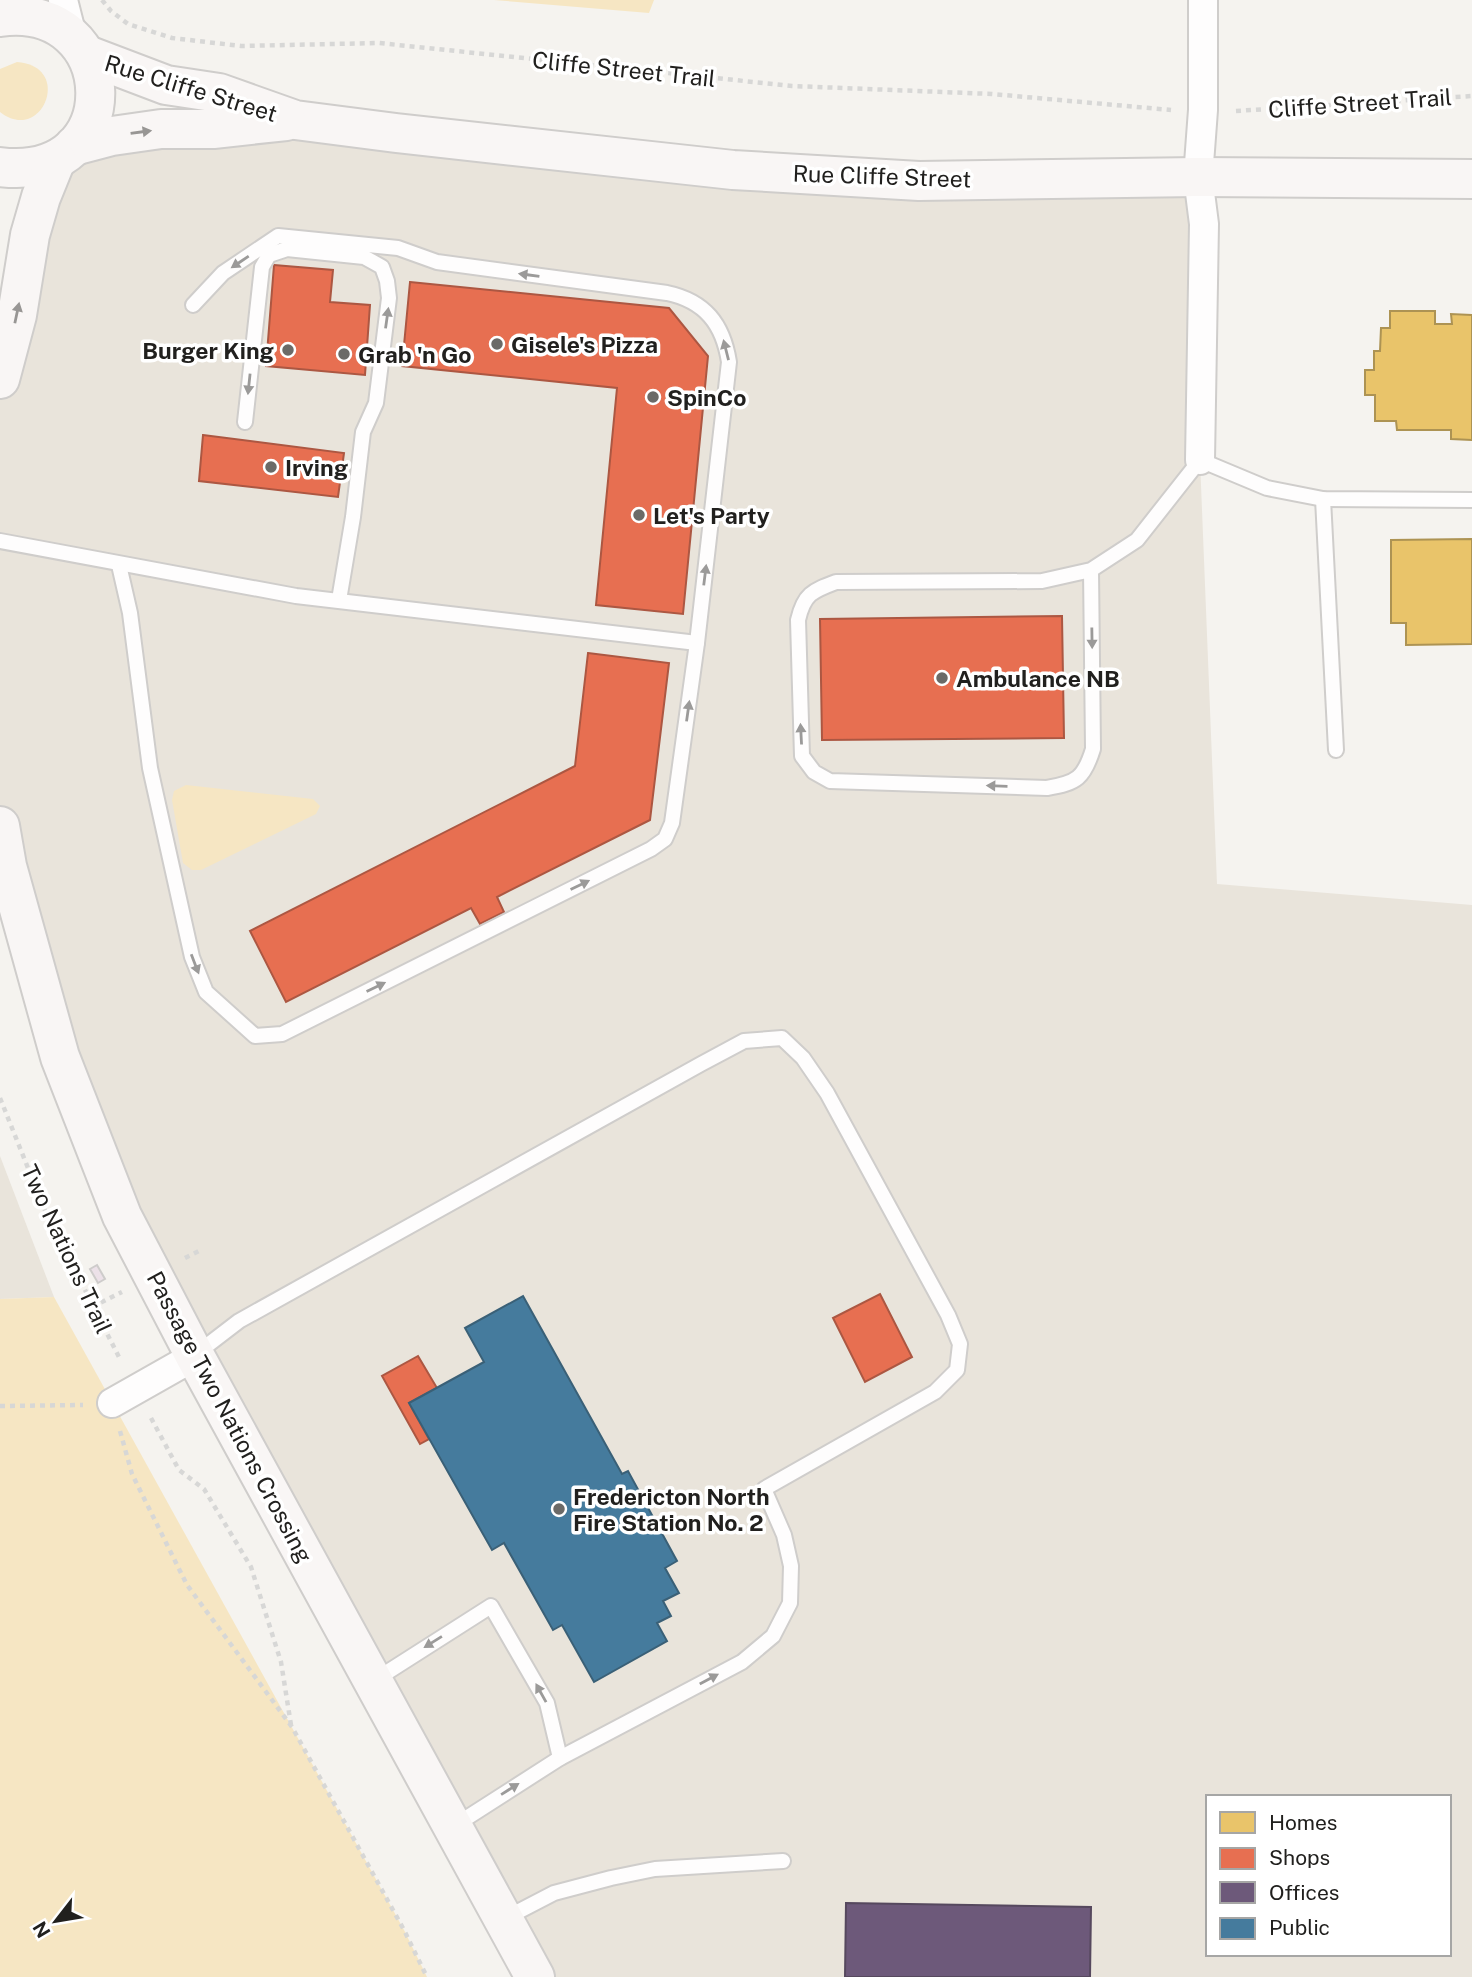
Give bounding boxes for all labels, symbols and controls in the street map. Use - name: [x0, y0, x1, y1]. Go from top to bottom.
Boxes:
- street label: Cliffe Street Trail: [531, 46, 717, 92]
- street label: Rue Cliffe Street: [102, 49, 280, 127]
- street label: Cliffe Street Trail: [1267, 83, 1453, 123]
- one-way arrow: [130, 126, 152, 137]
- street label: Rue Cliffe Street: [792, 159, 972, 193]
- one-way arrow: [231, 255, 249, 269]
- one-way arrow: [518, 269, 540, 280]
- one-way arrow: [11, 302, 22, 324]
- one-way arrow: [381, 307, 392, 329]
- place label: Gisele's Pizza: [511, 331, 658, 358]
- marker: Gisele's Pizza: [489, 336, 505, 352]
- place label: Burger King: [142, 337, 274, 364]
- one-way arrow: [720, 339, 731, 361]
- place label: Grab 'n Go: [358, 341, 472, 368]
- marker: Burger King: [280, 342, 296, 358]
- marker: Grab 'n Go: [336, 346, 352, 362]
- one-way arrow: [244, 373, 255, 395]
- place label: SpinCo: [667, 384, 747, 411]
- marker: SpinCo: [645, 389, 661, 405]
- place label: Irving: [285, 454, 348, 481]
- marker: Irving: [263, 459, 279, 475]
- place label: Let's Party: [653, 502, 770, 529]
- marker: Let's Party: [631, 507, 647, 523]
- one-way arrow: [699, 564, 710, 586]
- one-way arrow: [1086, 627, 1097, 649]
- place label: Ambulance NB: [956, 665, 1120, 692]
- marker: Ambulance NB: [934, 670, 950, 686]
- one-way arrow: [682, 700, 693, 722]
- one-way arrow: [795, 722, 806, 744]
- one-way arrow: [986, 780, 1008, 792]
- one-way arrow: [570, 880, 590, 891]
- one-way arrow: [190, 954, 201, 975]
- one-way arrow: [366, 981, 386, 992]
- street label: Two Nations Trail: [16, 1160, 118, 1338]
- street label: Passage Two Nations Crossing: [142, 1267, 318, 1567]
- place label: Fredericton North Fire Station No. 2: [573, 1483, 770, 1536]
- marker: Fredericton North Fire Station No. 2: [551, 1501, 567, 1517]
- one-way arrow: [424, 1635, 443, 1648]
- one-way arrow: [699, 1674, 719, 1685]
- one-way arrow: [535, 1683, 547, 1702]
- one-way arrow: [500, 1783, 519, 1795]
- legend: [1206, 1795, 1451, 1956]
- text: Homes: [1269, 1810, 1337, 1835]
- text: Shops: [1269, 1845, 1330, 1870]
- text: Offices: [1269, 1880, 1339, 1905]
- north arrow: [21, 1886, 91, 1956]
- text: Public: [1269, 1915, 1330, 1940]
- text: N: [28, 1918, 55, 1942]

